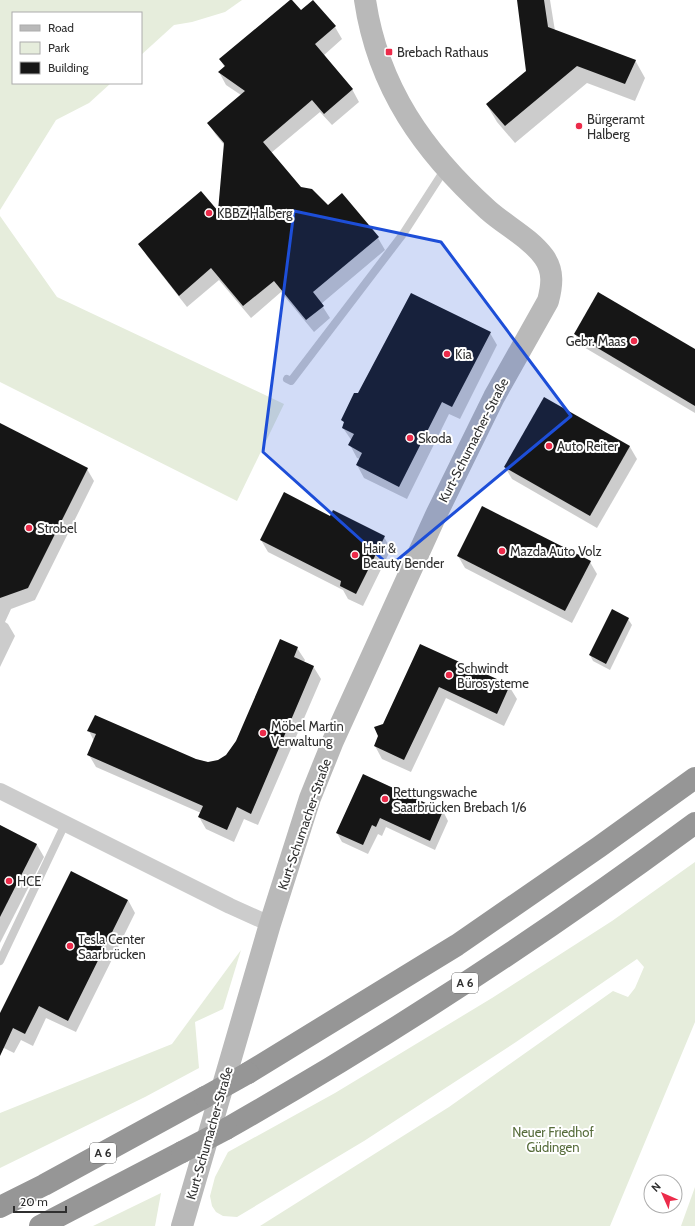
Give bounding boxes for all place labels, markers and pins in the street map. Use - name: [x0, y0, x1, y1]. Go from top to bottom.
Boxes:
- place label: Brebach Rathaus: [397, 44, 489, 60]
- marker: Brebach Rathaus: [384, 47, 394, 57]
- place label: Bürgeramt Halberg: [587, 111, 645, 142]
- marker: Bürgeramt Halberg: [574, 121, 584, 131]
- place label: KBBZ Halberg: [217, 205, 293, 221]
- marker: KBBZ Halberg: [204, 208, 214, 218]
- place label: Gebr. Maas: [566, 333, 627, 349]
- marker: Gebr. Maas: [629, 336, 639, 346]
- place label: Kia: [455, 346, 472, 362]
- marker: Kia: [442, 349, 452, 359]
- place label: Skoda: [418, 430, 452, 446]
- marker: Skoda: [405, 433, 415, 443]
- place label: Auto Reiter: [557, 438, 619, 454]
- marker: Auto Reiter: [544, 441, 554, 451]
- place label: Strobel: [37, 520, 77, 536]
- marker: Strobel: [24, 523, 34, 533]
- place label: Hair & Beauty Bender: [363, 540, 445, 571]
- place label: Mazda Auto Volz: [510, 543, 602, 559]
- marker: Mazda Auto Volz: [497, 546, 507, 556]
- marker: Hair & Beauty Bender: [350, 550, 360, 560]
- place label: Schwindt Bürosysteme: [457, 660, 529, 691]
- marker: Schwindt Bürosysteme: [444, 670, 454, 680]
- place label: Möbel Martin Verwaltung: [271, 718, 344, 749]
- marker: Möbel Martin Verwaltung: [258, 728, 268, 738]
- place label: Rettungswache Saarbrücken Brebach 1/6: [393, 784, 527, 815]
- marker: Rettungswache Saarbrücken Brebach 1/6: [380, 794, 390, 804]
- place label: HCE: [17, 873, 41, 889]
- marker: HCE: [4, 876, 14, 886]
- place label: Tesla Center Saarbrücken: [78, 931, 146, 962]
- marker: Tesla Center Saarbrücken: [65, 941, 75, 951]

